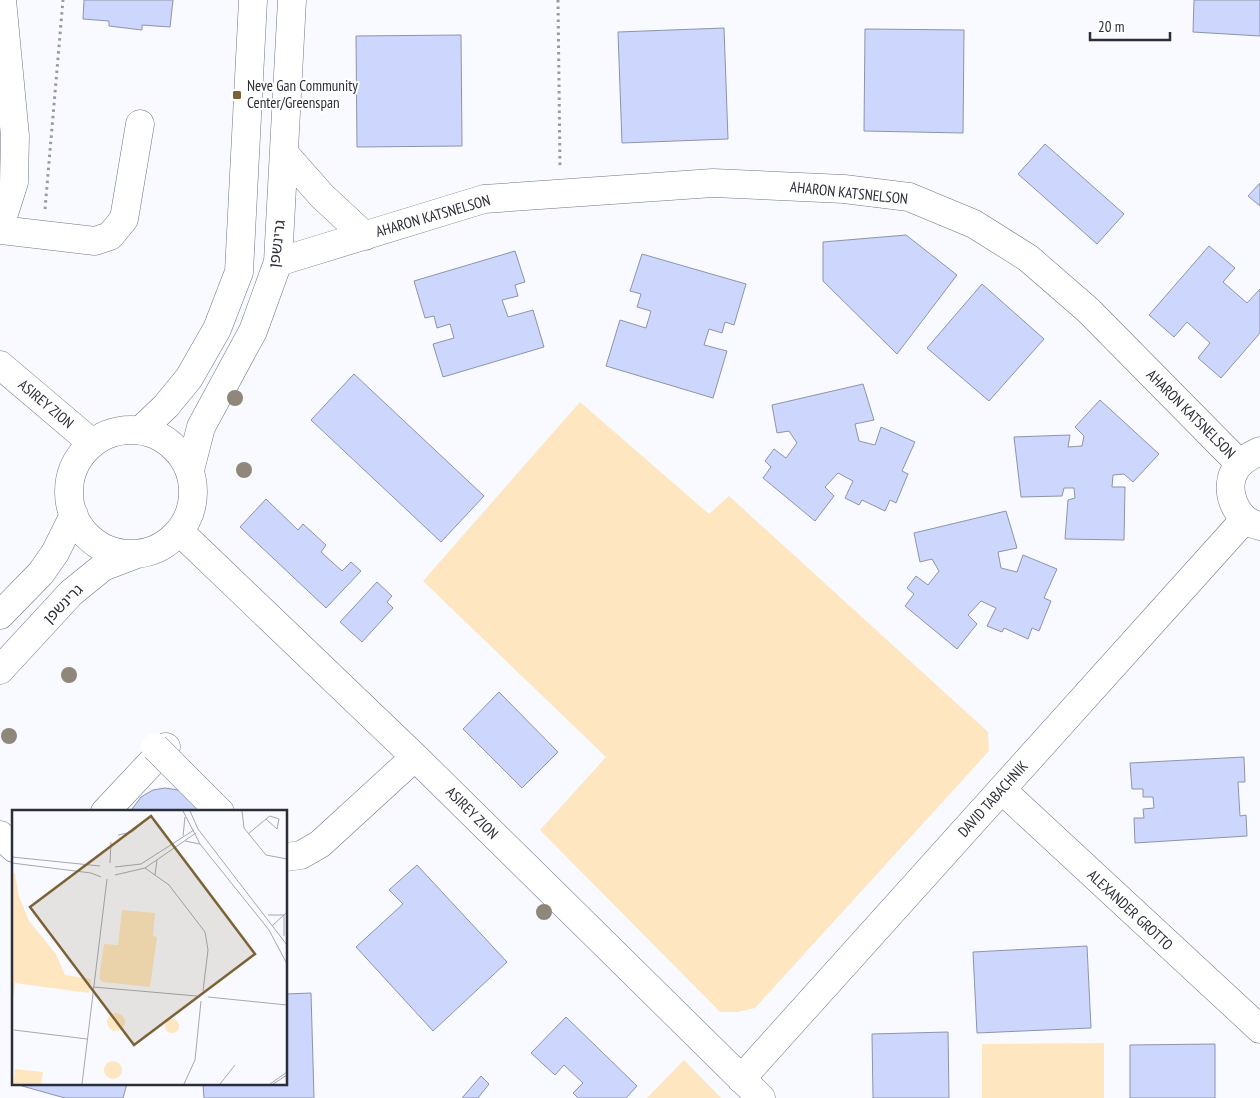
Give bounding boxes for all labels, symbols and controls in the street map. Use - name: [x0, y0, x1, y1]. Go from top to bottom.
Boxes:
- scale bar: [1090, 10, 1170, 42]
- text: 20 m: [1098, 17, 1124, 36]
- place label: Neve Gan Community Center/Greenspan: [247, 76, 358, 112]
- marker: Neve Gan Community Center/Greenspan: [231, 89, 243, 101]
- street label: AHARON KATSNELSON: [789, 177, 909, 208]
- street label: AHARON KATSNELSON: [373, 190, 492, 241]
- street label: גרינשפן: [264, 218, 289, 269]
- street label: AHARON KATSNELSON: [1143, 365, 1240, 462]
- street label: ASIREY ZION: [15, 375, 78, 432]
- street label: גרינשפן: [39, 580, 87, 627]
- street label: DAVID TABACHNIK: [953, 756, 1032, 841]
- street label: ASIREY ZION: [442, 782, 503, 843]
- inset map: [12, 810, 288, 1086]
- street label: ALEXANDER GROTTO: [1084, 865, 1177, 954]

